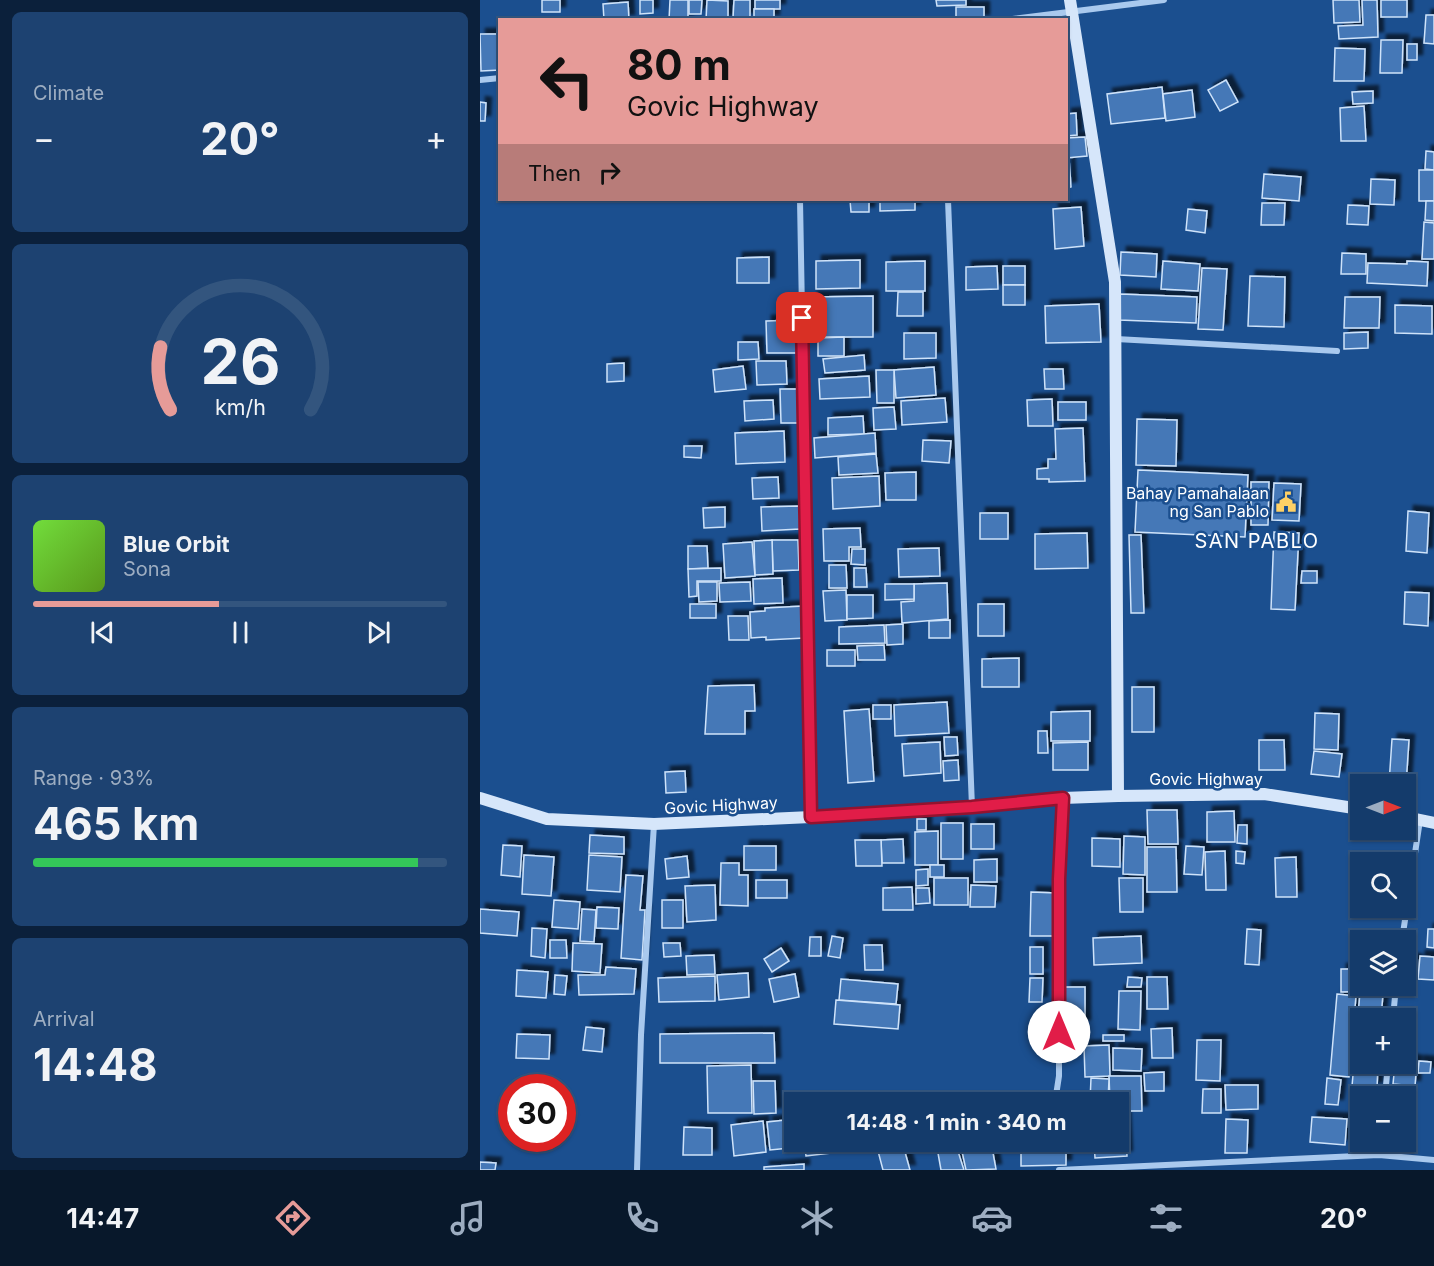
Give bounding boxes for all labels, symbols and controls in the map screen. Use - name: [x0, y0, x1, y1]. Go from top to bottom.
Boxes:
- text: 80 m: [627, 39, 731, 90]
- icon: left: [528, 42, 606, 120]
- text: Climate: [33, 81, 104, 105]
- text: Govic Highway: [627, 90, 819, 123]
- text: 20°: [200, 111, 280, 166]
- text: −: [33, 118, 55, 158]
- text: +: [425, 118, 447, 158]
- icon: right: [593, 156, 626, 189]
- text: Then: [528, 160, 581, 186]
- pin: [776, 292, 827, 343]
- icon: arrive: [785, 301, 818, 334]
- text: 26: [200, 325, 280, 400]
- text: km/h: [215, 395, 265, 421]
- place label: Bahay Pamahalaan ng San Pablo: [1126, 483, 1269, 521]
- public building icon: Bahay Pamahalaan ng San Pablo: [1274, 490, 1298, 514]
- district label: SAN PABLO: [1194, 529, 1320, 553]
- text: Blue Orbit: [123, 531, 230, 557]
- text: Sona: [123, 557, 171, 581]
- icon: previous: [86, 616, 119, 649]
- icon: pause: [224, 616, 257, 649]
- icon: next: [362, 616, 395, 649]
- text: Range · 93%: [33, 766, 154, 790]
- street label: Govic Highway: [1149, 769, 1263, 789]
- north arrow: [1350, 774, 1416, 840]
- map controls: [1350, 774, 1416, 1152]
- street label: Govic Highway: [664, 792, 778, 818]
- text: 465 km: [33, 796, 199, 851]
- button: search: [1350, 852, 1416, 918]
- button: layers: [1350, 930, 1416, 996]
- position arrow: [1027, 1000, 1091, 1064]
- text: Arrival: [33, 1007, 95, 1031]
- button: +: [1350, 1008, 1416, 1074]
- text: 14:48: [33, 1037, 158, 1092]
- speed limit sign: 30: [498, 1074, 576, 1152]
- button: −: [1350, 1086, 1416, 1152]
- text: 14:48 · 1 min · 340 m: [846, 1109, 1067, 1135]
- icon: directions: [272, 1197, 314, 1239]
- icon: music: [447, 1197, 489, 1239]
- icon: phone: [621, 1197, 663, 1239]
- icon: climate: [796, 1197, 838, 1239]
- icon: car: [971, 1197, 1013, 1239]
- icon: filters: [1145, 1197, 1187, 1239]
- text: 14:47: [66, 1202, 139, 1235]
- text: 20°: [1320, 1202, 1368, 1235]

